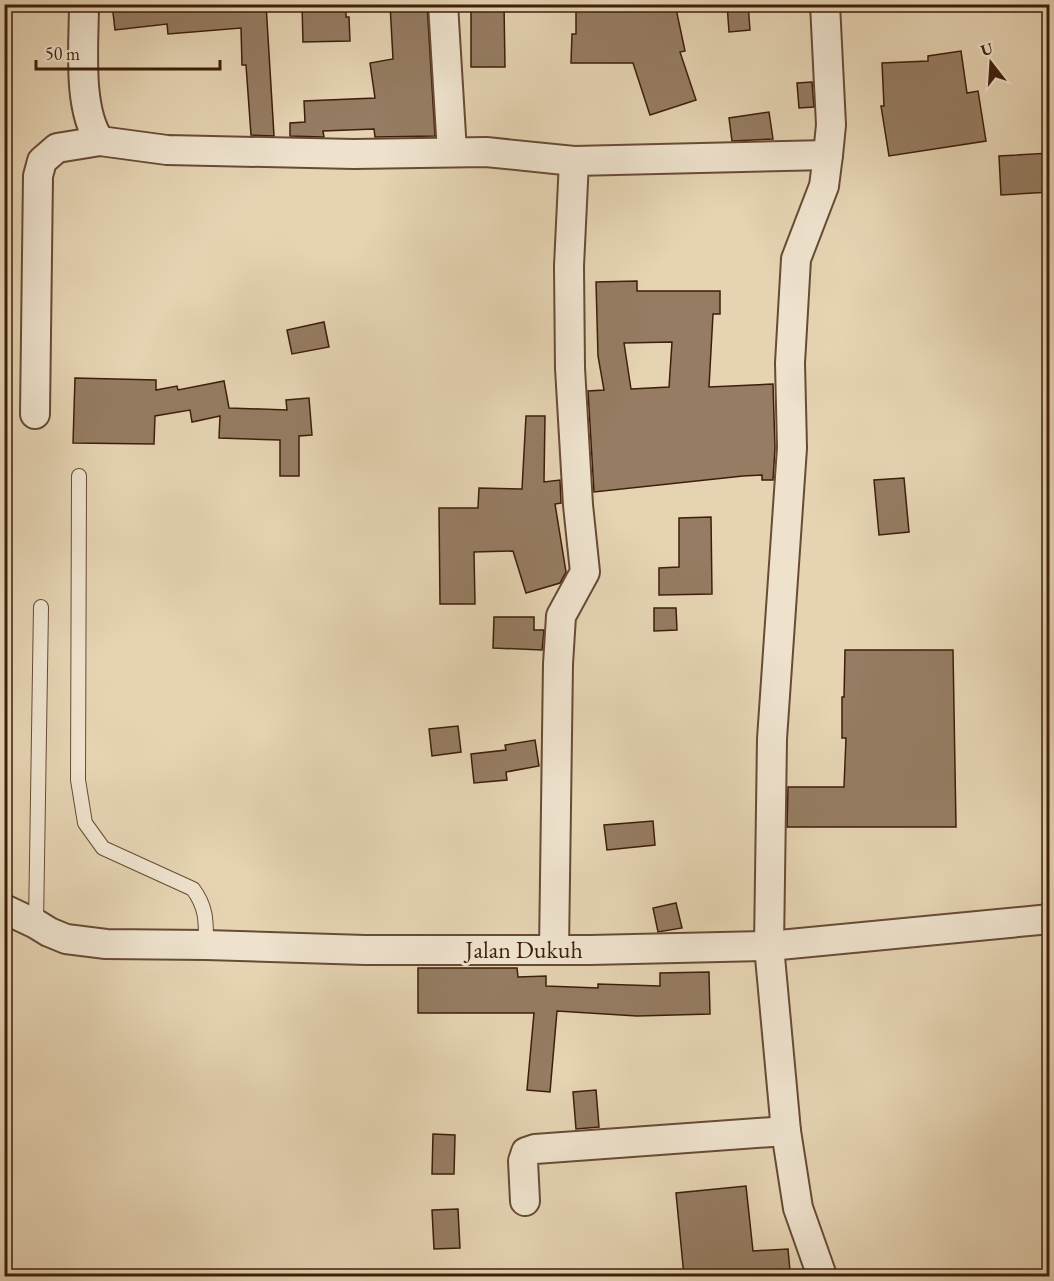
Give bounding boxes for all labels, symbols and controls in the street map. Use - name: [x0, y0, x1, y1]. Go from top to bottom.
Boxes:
- scale bar: [36, 33, 220, 71]
- north arrow: [961, 33, 1021, 93]
- text: U: [978, 37, 996, 61]
- text: 50 m: [45, 42, 80, 65]
- street label: Jalan Dukuh: [463, 934, 583, 965]

